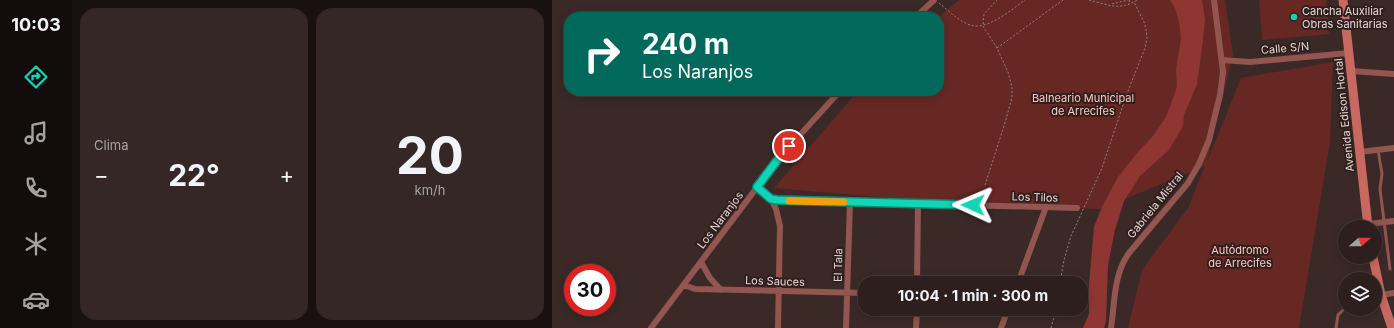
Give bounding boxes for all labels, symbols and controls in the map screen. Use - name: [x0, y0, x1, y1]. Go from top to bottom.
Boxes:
- place label: Cancha Auxiliar Obras Sanitarias: [1302, 4, 1388, 31]
- marker: Cancha Auxiliar Obras Sanitarias: [1289, 12, 1299, 22]
- text: 10:03: [11, 14, 61, 35]
- text: 240 m: [642, 27, 729, 61]
- icon: right: [576, 28, 628, 80]
- street label: Calle S/N: [1260, 39, 1310, 57]
- street label: Avenida Edison Hortal: [1331, 58, 1357, 172]
- text: Los Naranjos: [642, 61, 753, 82]
- icon: directions: [22, 63, 50, 91]
- park label: Balneario Municipal de Arrecifes: [1032, 91, 1134, 118]
- icon: music: [22, 119, 50, 147]
- text: 20: [396, 124, 464, 187]
- pin: [772, 129, 806, 163]
- icon: arrive: [778, 135, 800, 157]
- text: Clima: [94, 137, 128, 153]
- text: 22°: [168, 157, 220, 193]
- text: −: [94, 162, 109, 188]
- text: +: [279, 162, 294, 188]
- street label: Gabriela Mistral: [1124, 169, 1186, 241]
- icon: phone: [22, 174, 50, 202]
- text: km/h: [415, 182, 445, 198]
- position arrow: [952, 184, 994, 226]
- street label: Los Naranjos: [694, 188, 746, 251]
- street label: Los Tilos: [1011, 189, 1059, 205]
- north arrow: [1338, 220, 1382, 264]
- map controls: [1338, 220, 1382, 316]
- icon: climate: [22, 230, 50, 258]
- park label: Autódromo de Arrecifes: [1208, 243, 1272, 270]
- street label: El Tala: [831, 248, 845, 282]
- speed limit sign: 30: [564, 264, 616, 316]
- button: layers: [1338, 272, 1382, 316]
- street label: Los Sauces: [745, 273, 805, 289]
- icon: car: [22, 286, 50, 314]
- text: 10:04 · 1 min · 300 m: [898, 286, 1048, 305]

